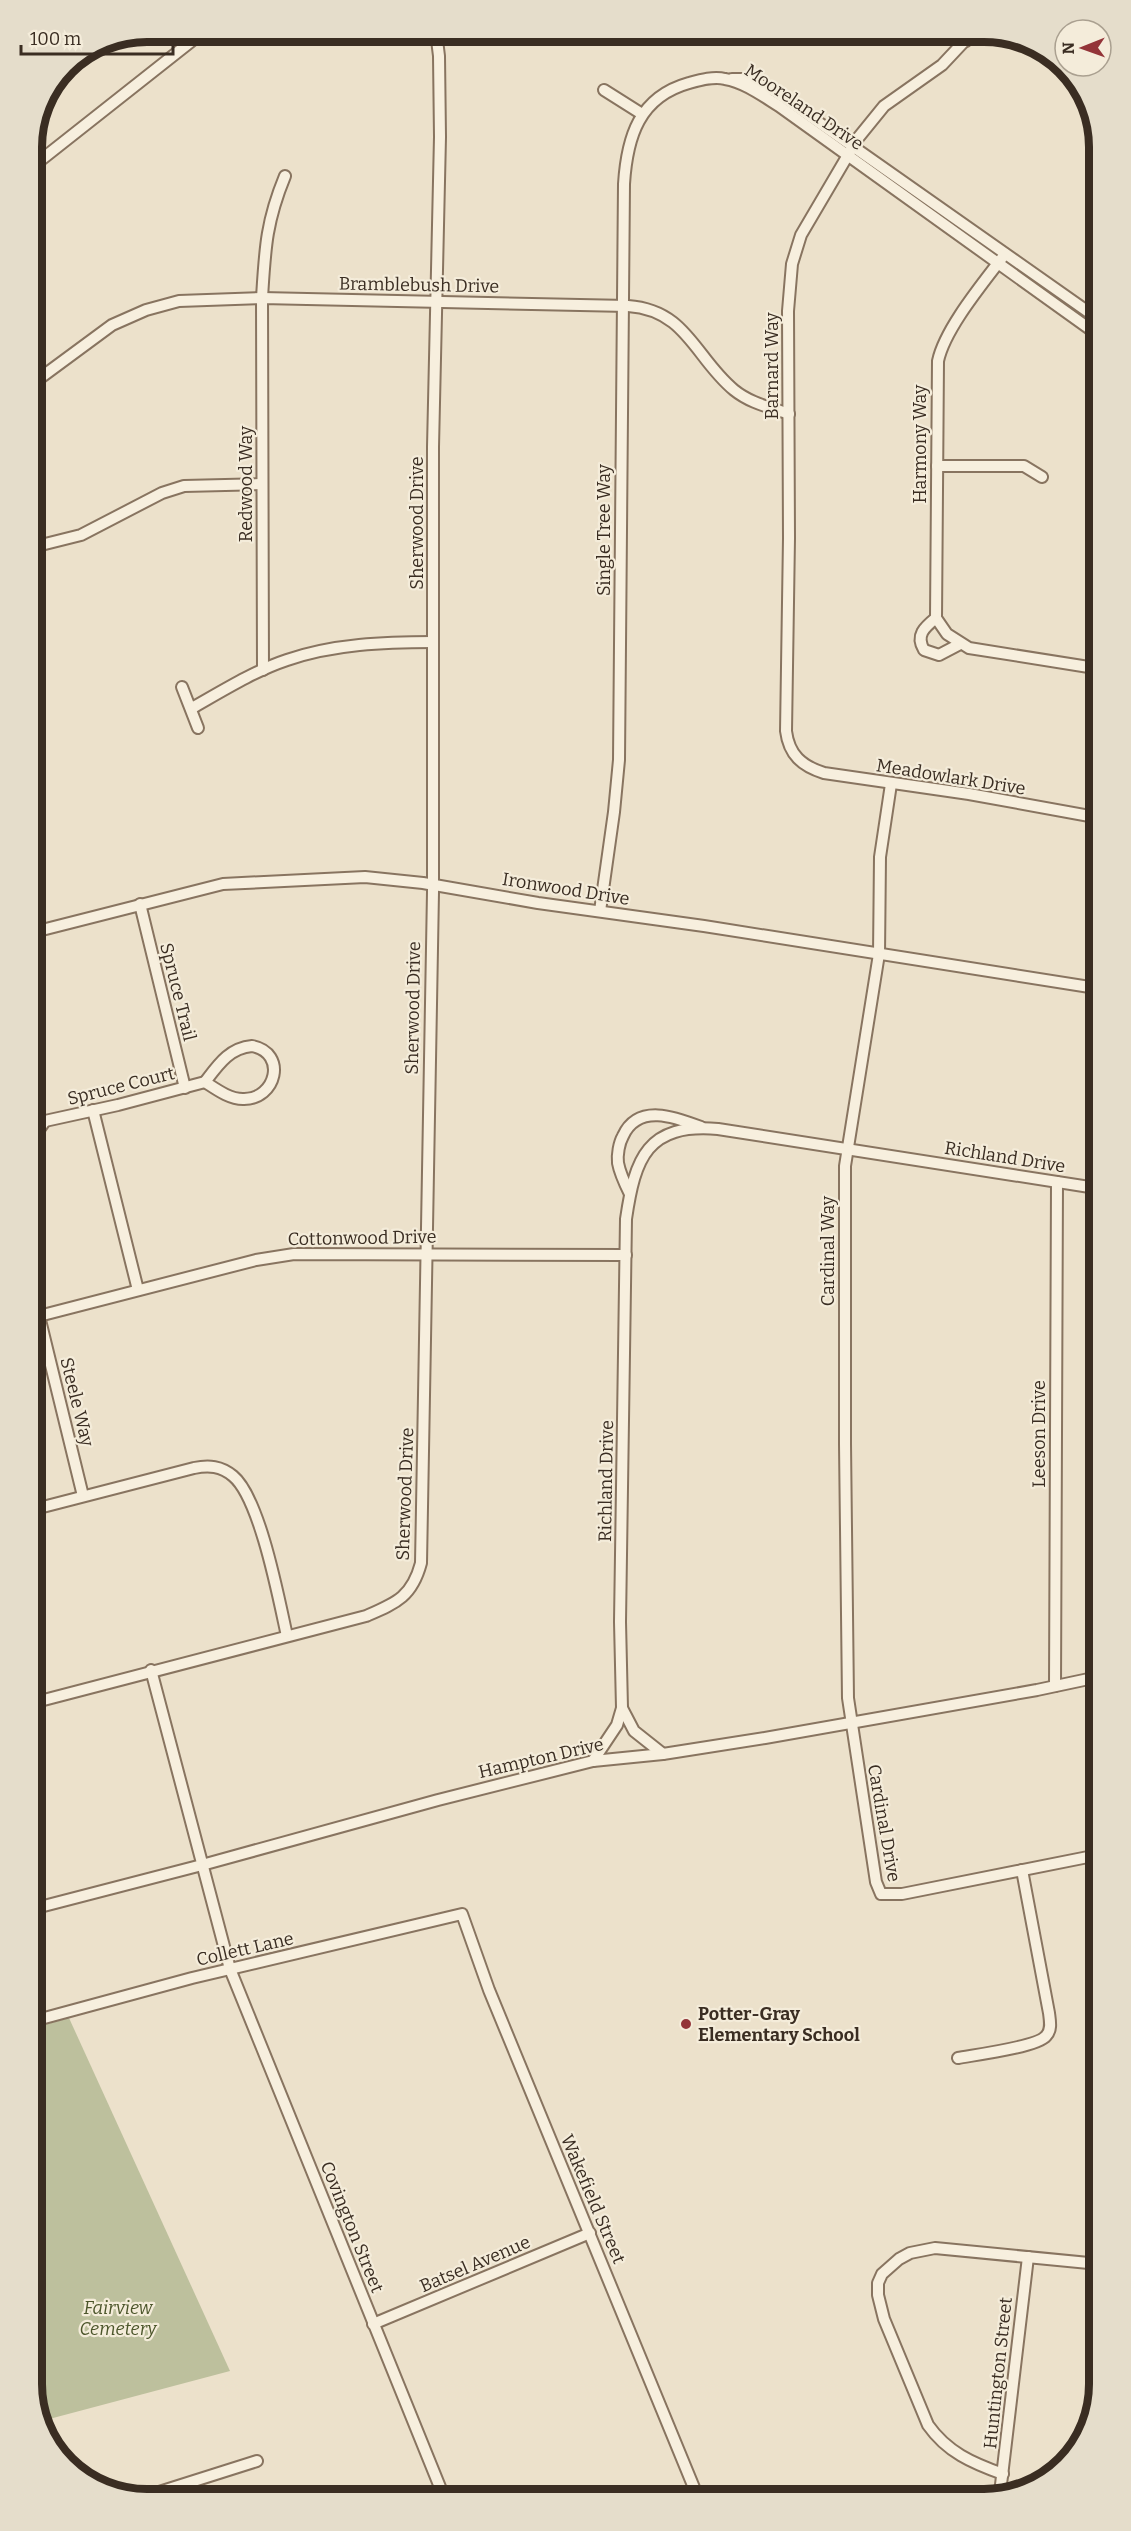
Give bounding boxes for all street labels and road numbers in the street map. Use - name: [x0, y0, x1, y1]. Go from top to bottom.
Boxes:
- street label: Mooreland Drive: [740, 59, 868, 155]
- street label: Bramblebush Drive: [339, 273, 499, 297]
- street label: Barnard Way: [761, 312, 783, 420]
- street label: Harmony Way: [909, 384, 931, 503]
- street label: Redwood Way: [235, 425, 257, 542]
- street label: Sherwood Drive: [406, 456, 428, 590]
- street label: Single Tree Way: [593, 463, 615, 596]
- street label: Meadowlark Drive: [875, 754, 1027, 800]
- street label: Ironwood Drive: [501, 868, 631, 910]
- street label: Spruce Trail: [155, 941, 201, 1043]
- street label: Sherwood Drive: [401, 941, 425, 1075]
- street label: Spruce Court: [65, 1062, 177, 1110]
- street label: Richland Drive: [943, 1137, 1067, 1177]
- street label: Cardinal Way: [817, 1195, 839, 1306]
- street label: Cottonwood Drive: [287, 1226, 437, 1250]
- street label: Steele Way: [55, 1355, 99, 1449]
- street label: Leeson Drive: [1028, 1380, 1050, 1488]
- street label: Richland Drive: [594, 1420, 618, 1542]
- street label: Sherwood Drive: [392, 1427, 418, 1561]
- street label: Hampton Drive: [476, 1733, 606, 1783]
- street label: Cardinal Drive: [863, 1762, 905, 1884]
- street label: Collett Lane: [194, 1927, 296, 1971]
- street label: Wakefield Street: [556, 2131, 630, 2267]
- street label: Covington Street: [316, 2158, 389, 2296]
- street label: Batsel Avenue: [416, 2231, 534, 2297]
- street label: Huntington Street: [979, 2296, 1017, 2450]

